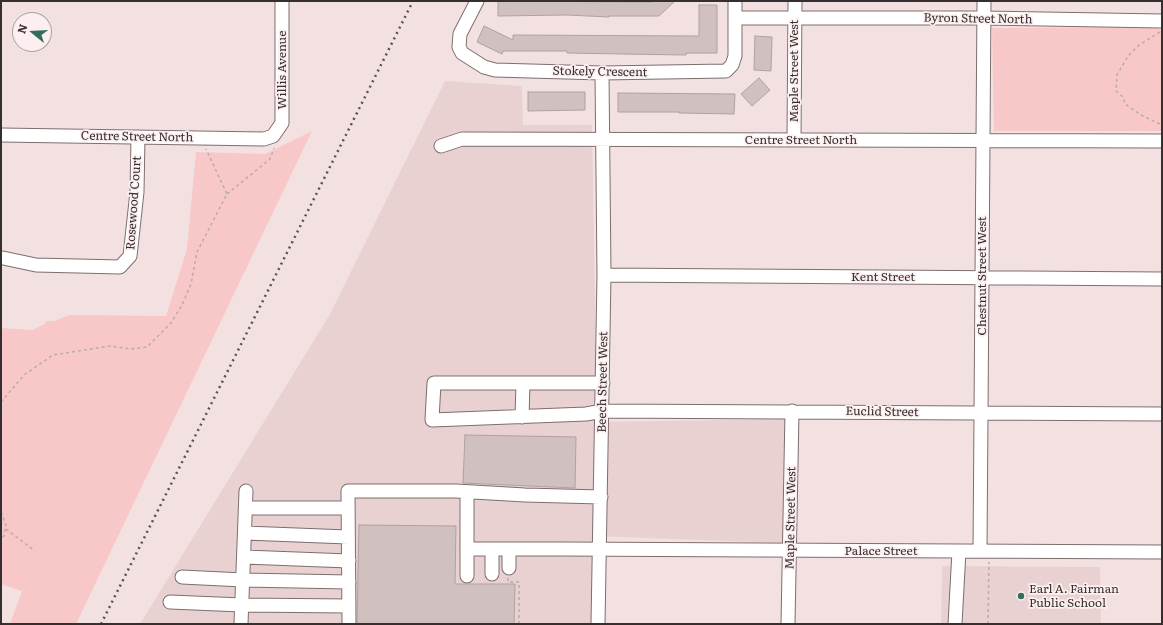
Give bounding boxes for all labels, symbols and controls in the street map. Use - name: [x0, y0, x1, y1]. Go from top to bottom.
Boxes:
- street label: Byron Street North: [923, 11, 1033, 27]
- north arrow: [12, 12, 52, 52]
- street label: Maple Street West: [787, 20, 801, 122]
- text: N: [13, 22, 31, 35]
- street label: Willis Avenue: [275, 31, 289, 109]
- street label: Stokely Crescent: [553, 64, 647, 80]
- street label: Centre Street North: [81, 129, 193, 145]
- street label: Centre Street North: [745, 133, 857, 147]
- street label: Rosewood Court: [124, 156, 144, 250]
- street label: Chestnut Street West: [975, 216, 989, 336]
- street label: Kent Street: [851, 270, 915, 284]
- street label: Beech Street West: [595, 331, 611, 433]
- street label: Euclid Street: [845, 404, 919, 420]
- street label: Maple Street West: [783, 466, 799, 570]
- street label: Palace Street: [845, 544, 917, 558]
- place label: Earl A. Fairman Public School: [1029, 582, 1119, 610]
- marker: Earl A. Fairman Public School: [1016, 591, 1026, 601]

